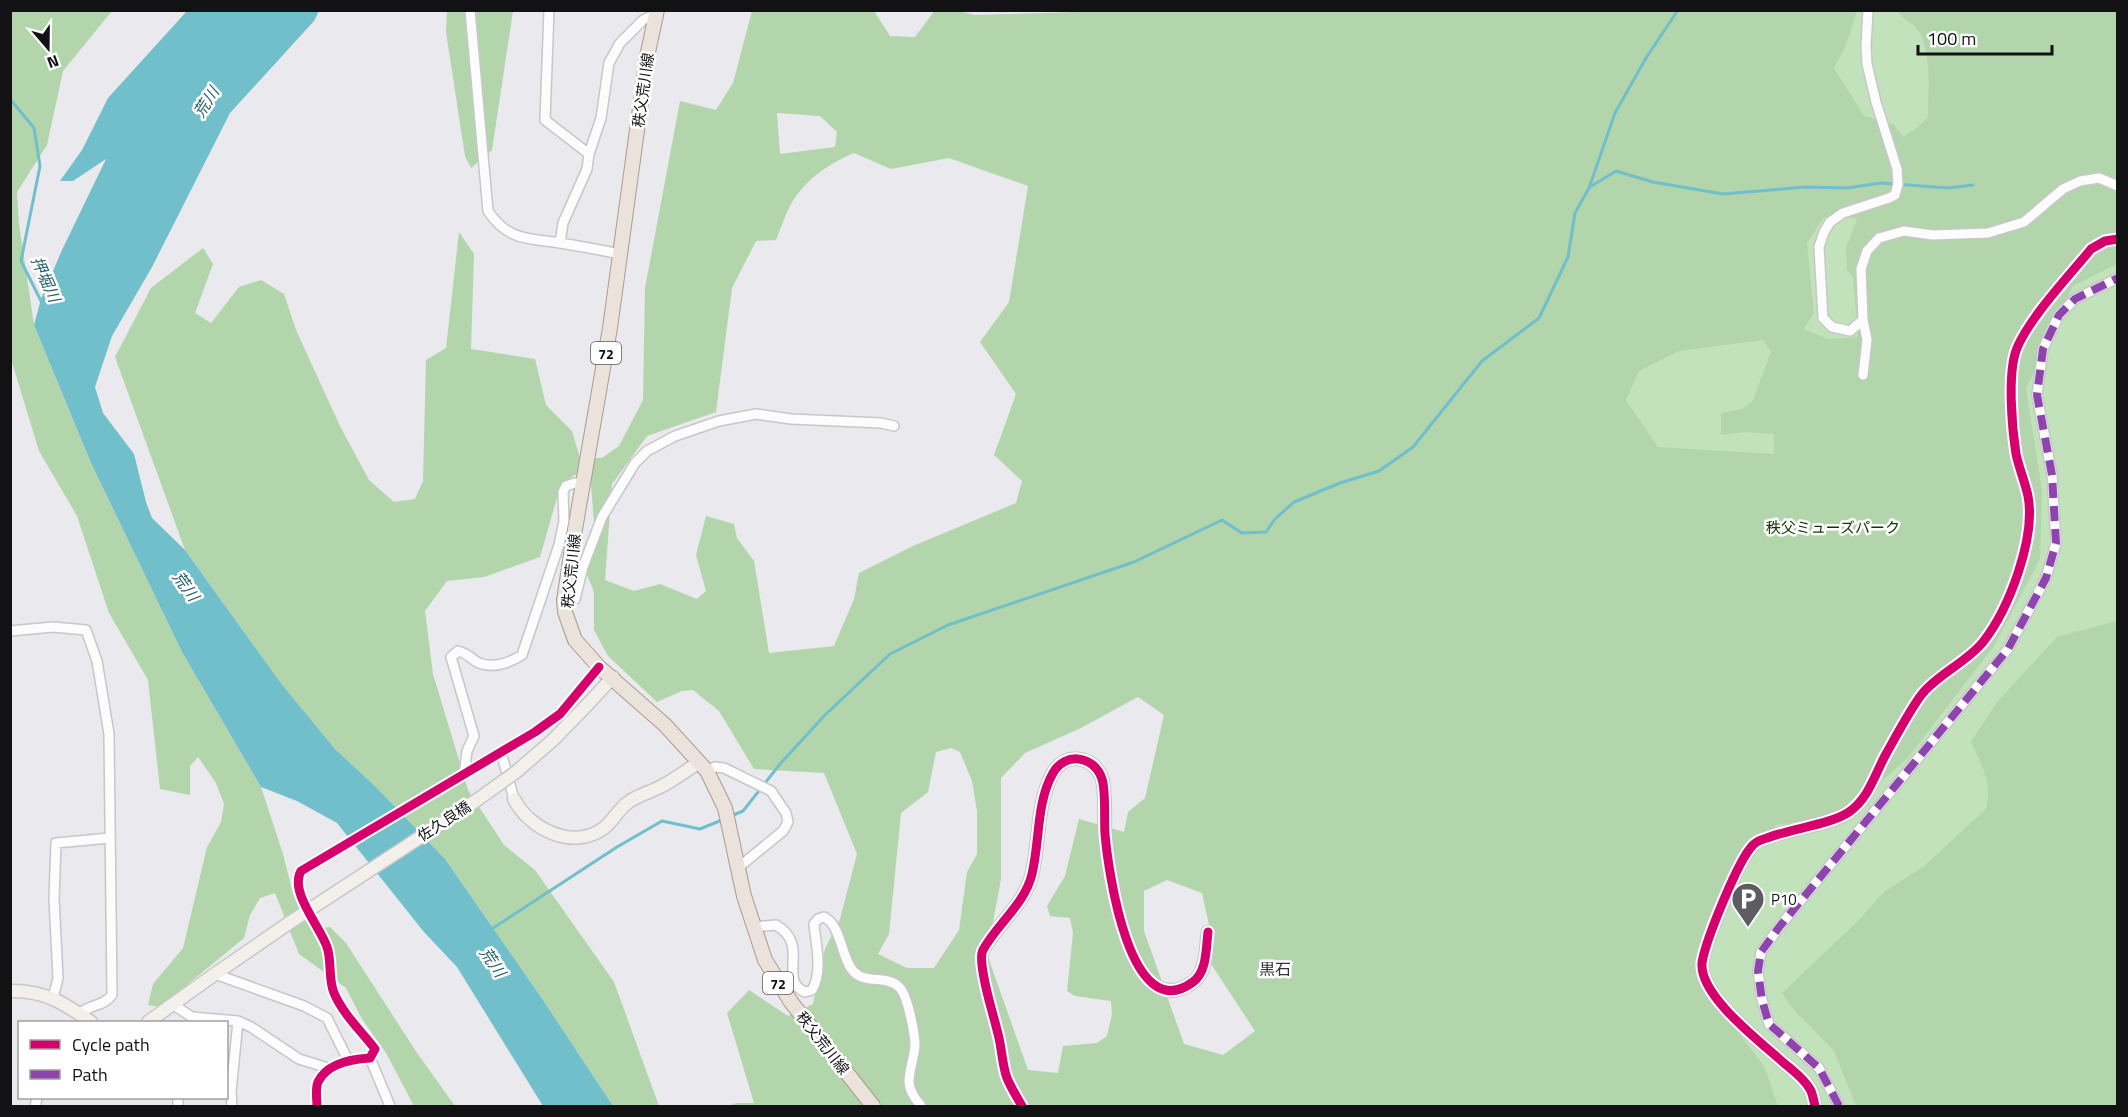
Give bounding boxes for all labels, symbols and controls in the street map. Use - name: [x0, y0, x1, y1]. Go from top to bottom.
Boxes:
- north arrow: [18, 18, 78, 78]
- scale bar: [1918, 18, 2052, 56]
- text: 100 m: [1927, 25, 1976, 52]
- text: N: [44, 49, 62, 75]
- street label: 秩父荒川線: [626, 51, 660, 129]
- water label: 荒川: [187, 80, 226, 122]
- water label: 押堀川: [25, 252, 68, 308]
- road number: 72: [591, 342, 621, 364]
- park label: 秩父ミューズパーク: [1766, 516, 1900, 539]
- street label: 秩父荒川線: [556, 532, 586, 610]
- water label: 荒川: [167, 566, 206, 608]
- street label: 佐久良橋: [413, 795, 475, 847]
- parking icon: P10: [1730, 881, 1766, 928]
- place label: P10: [1771, 888, 1797, 911]
- water label: 荒川: [474, 942, 513, 984]
- district label: 黒石: [1259, 957, 1291, 981]
- road number: 72: [763, 972, 793, 994]
- street label: 秩父荒川線: [791, 1006, 855, 1080]
- legend: [18, 1021, 228, 1099]
- text: Cycle path: [72, 1031, 150, 1058]
- text: Path: [72, 1061, 108, 1088]

